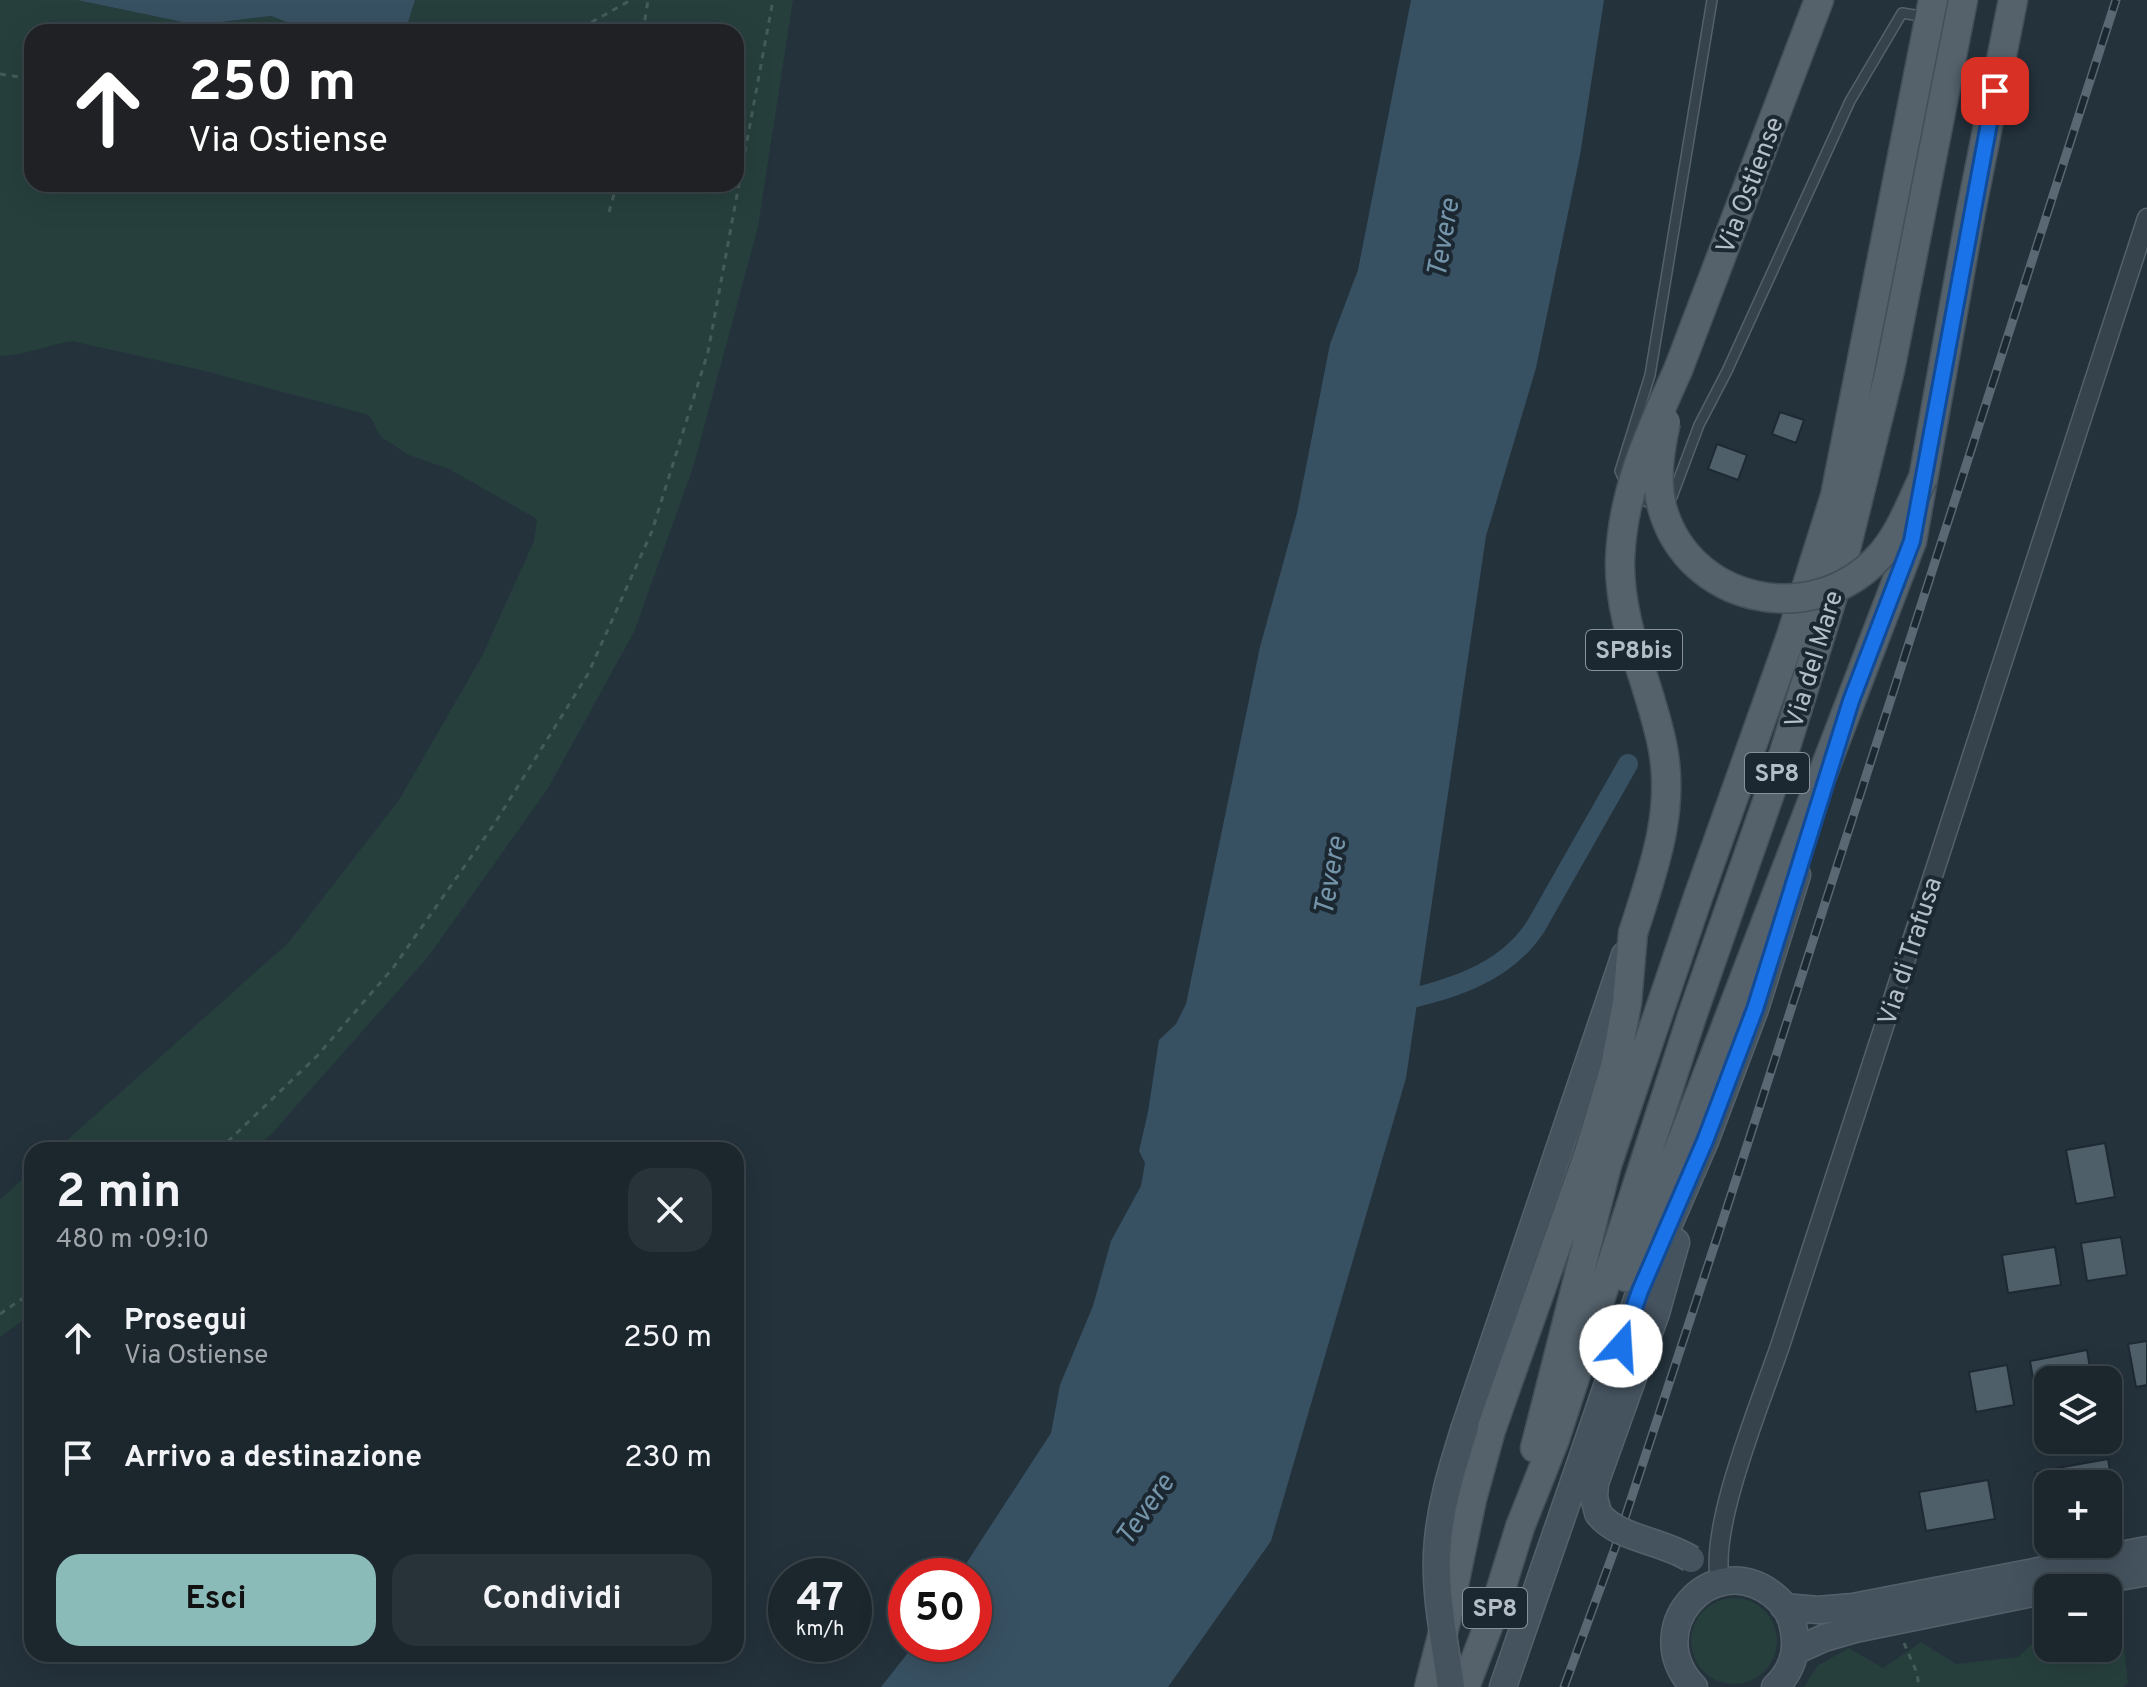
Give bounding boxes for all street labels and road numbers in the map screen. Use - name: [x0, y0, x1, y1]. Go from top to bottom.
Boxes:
- street label: Via Ostiense: [1710, 113, 1793, 259]
- street label: Via del Mare: [1779, 587, 1852, 733]
- road number: SP8bis: [1586, 630, 1682, 670]
- road number: SP8: [1745, 753, 1809, 793]
- street label: Via di Trafusa: [1872, 873, 1951, 1030]
- road number: SP8: [1463, 1588, 1527, 1628]

